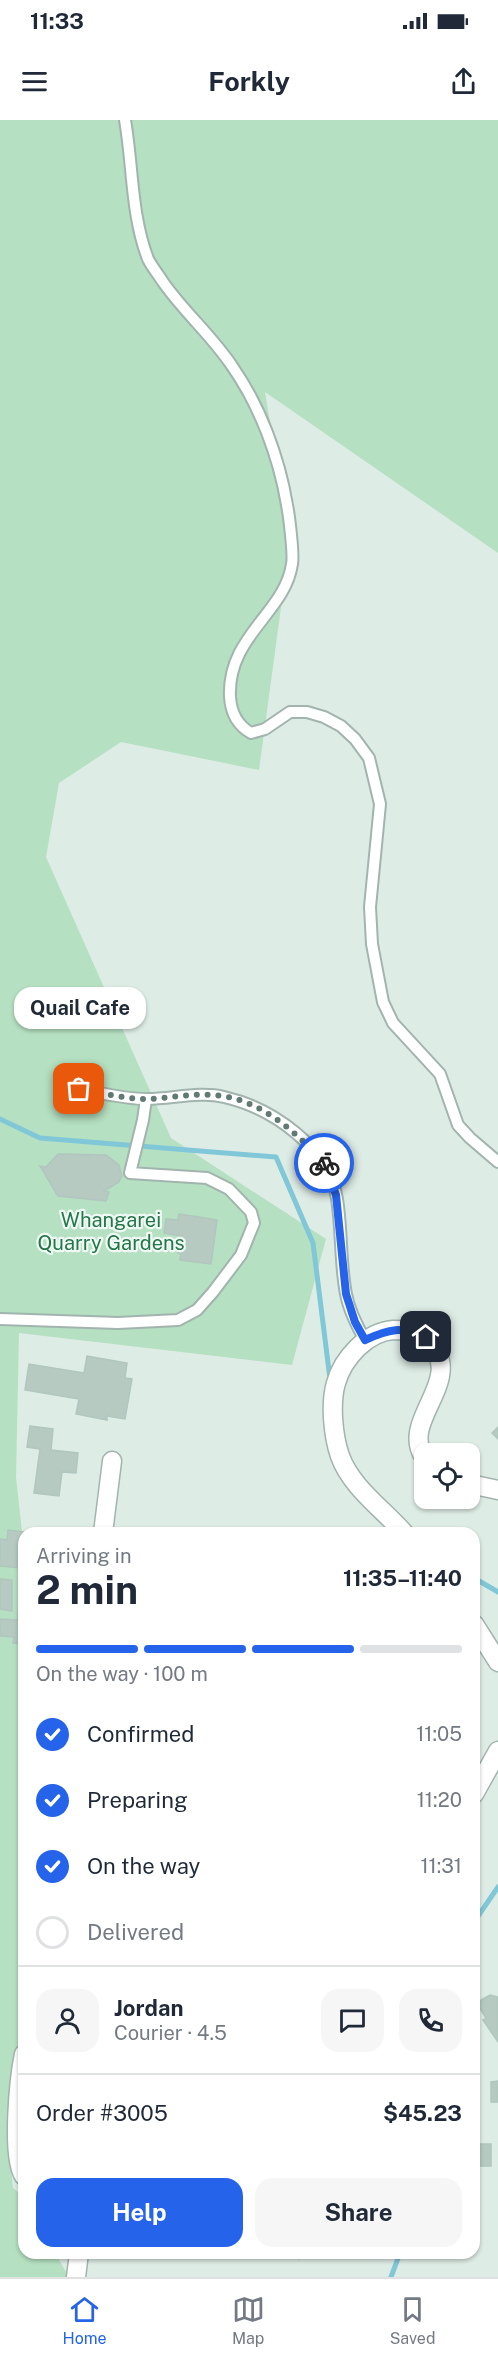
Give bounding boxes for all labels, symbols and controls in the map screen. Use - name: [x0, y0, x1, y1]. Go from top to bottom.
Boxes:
- text: 11:33: [30, 8, 84, 34]
- icon: menu: [18, 65, 51, 98]
- text: Forkly: [208, 65, 290, 97]
- icon: share: [447, 65, 480, 98]
- callout: Quail Cafe: [13, 987, 145, 1029]
- text: Quail Cafe: [30, 996, 130, 1020]
- pin: [53, 1063, 104, 1114]
- icon: bag: [62, 1072, 95, 1105]
- courier: [294, 1133, 354, 1193]
- icon: bike: [308, 1147, 341, 1180]
- park label: Whangarei Quarry Gardens: [37, 1208, 185, 1255]
- pin: [400, 1311, 451, 1362]
- icon: home: [409, 1320, 442, 1353]
- map controls: [414, 1443, 480, 1509]
- button: locate: [414, 1443, 480, 1509]
- text: Arriving in: [36, 1544, 131, 1568]
- text: 11:35–11:40: [343, 1565, 462, 1591]
- text: 2 min: [36, 1567, 138, 1613]
- text: On the way · 100 m: [36, 1662, 208, 1686]
- icon: check: [36, 1718, 69, 1751]
- text: Confirmed: [87, 1721, 194, 1747]
- text: 11:05: [416, 1722, 462, 1746]
- icon: check: [36, 1784, 69, 1817]
- text: Preparing: [87, 1787, 188, 1813]
- text: 11:20: [417, 1788, 462, 1812]
- icon: check: [36, 1850, 69, 1883]
- text: On the way: [87, 1853, 200, 1879]
- text: 11:31: [420, 1854, 462, 1878]
- text: Delivered: [87, 1919, 184, 1945]
- button: person: [36, 1989, 99, 2052]
- button: chat: [321, 1989, 384, 2052]
- button: phone: [399, 1989, 462, 2052]
- text: Jordan: [114, 1995, 183, 2021]
- text: Courier · 4.5: [114, 2021, 227, 2045]
- text: Order #3005: [36, 2100, 168, 2126]
- text: $45.23: [383, 2100, 462, 2126]
- button: Help: [36, 2178, 243, 2247]
- button: Share: [255, 2178, 462, 2247]
- tab: Home: [63, 2293, 107, 2348]
- tab: Map: [232, 2293, 265, 2348]
- tab: Saved: [390, 2293, 435, 2348]

